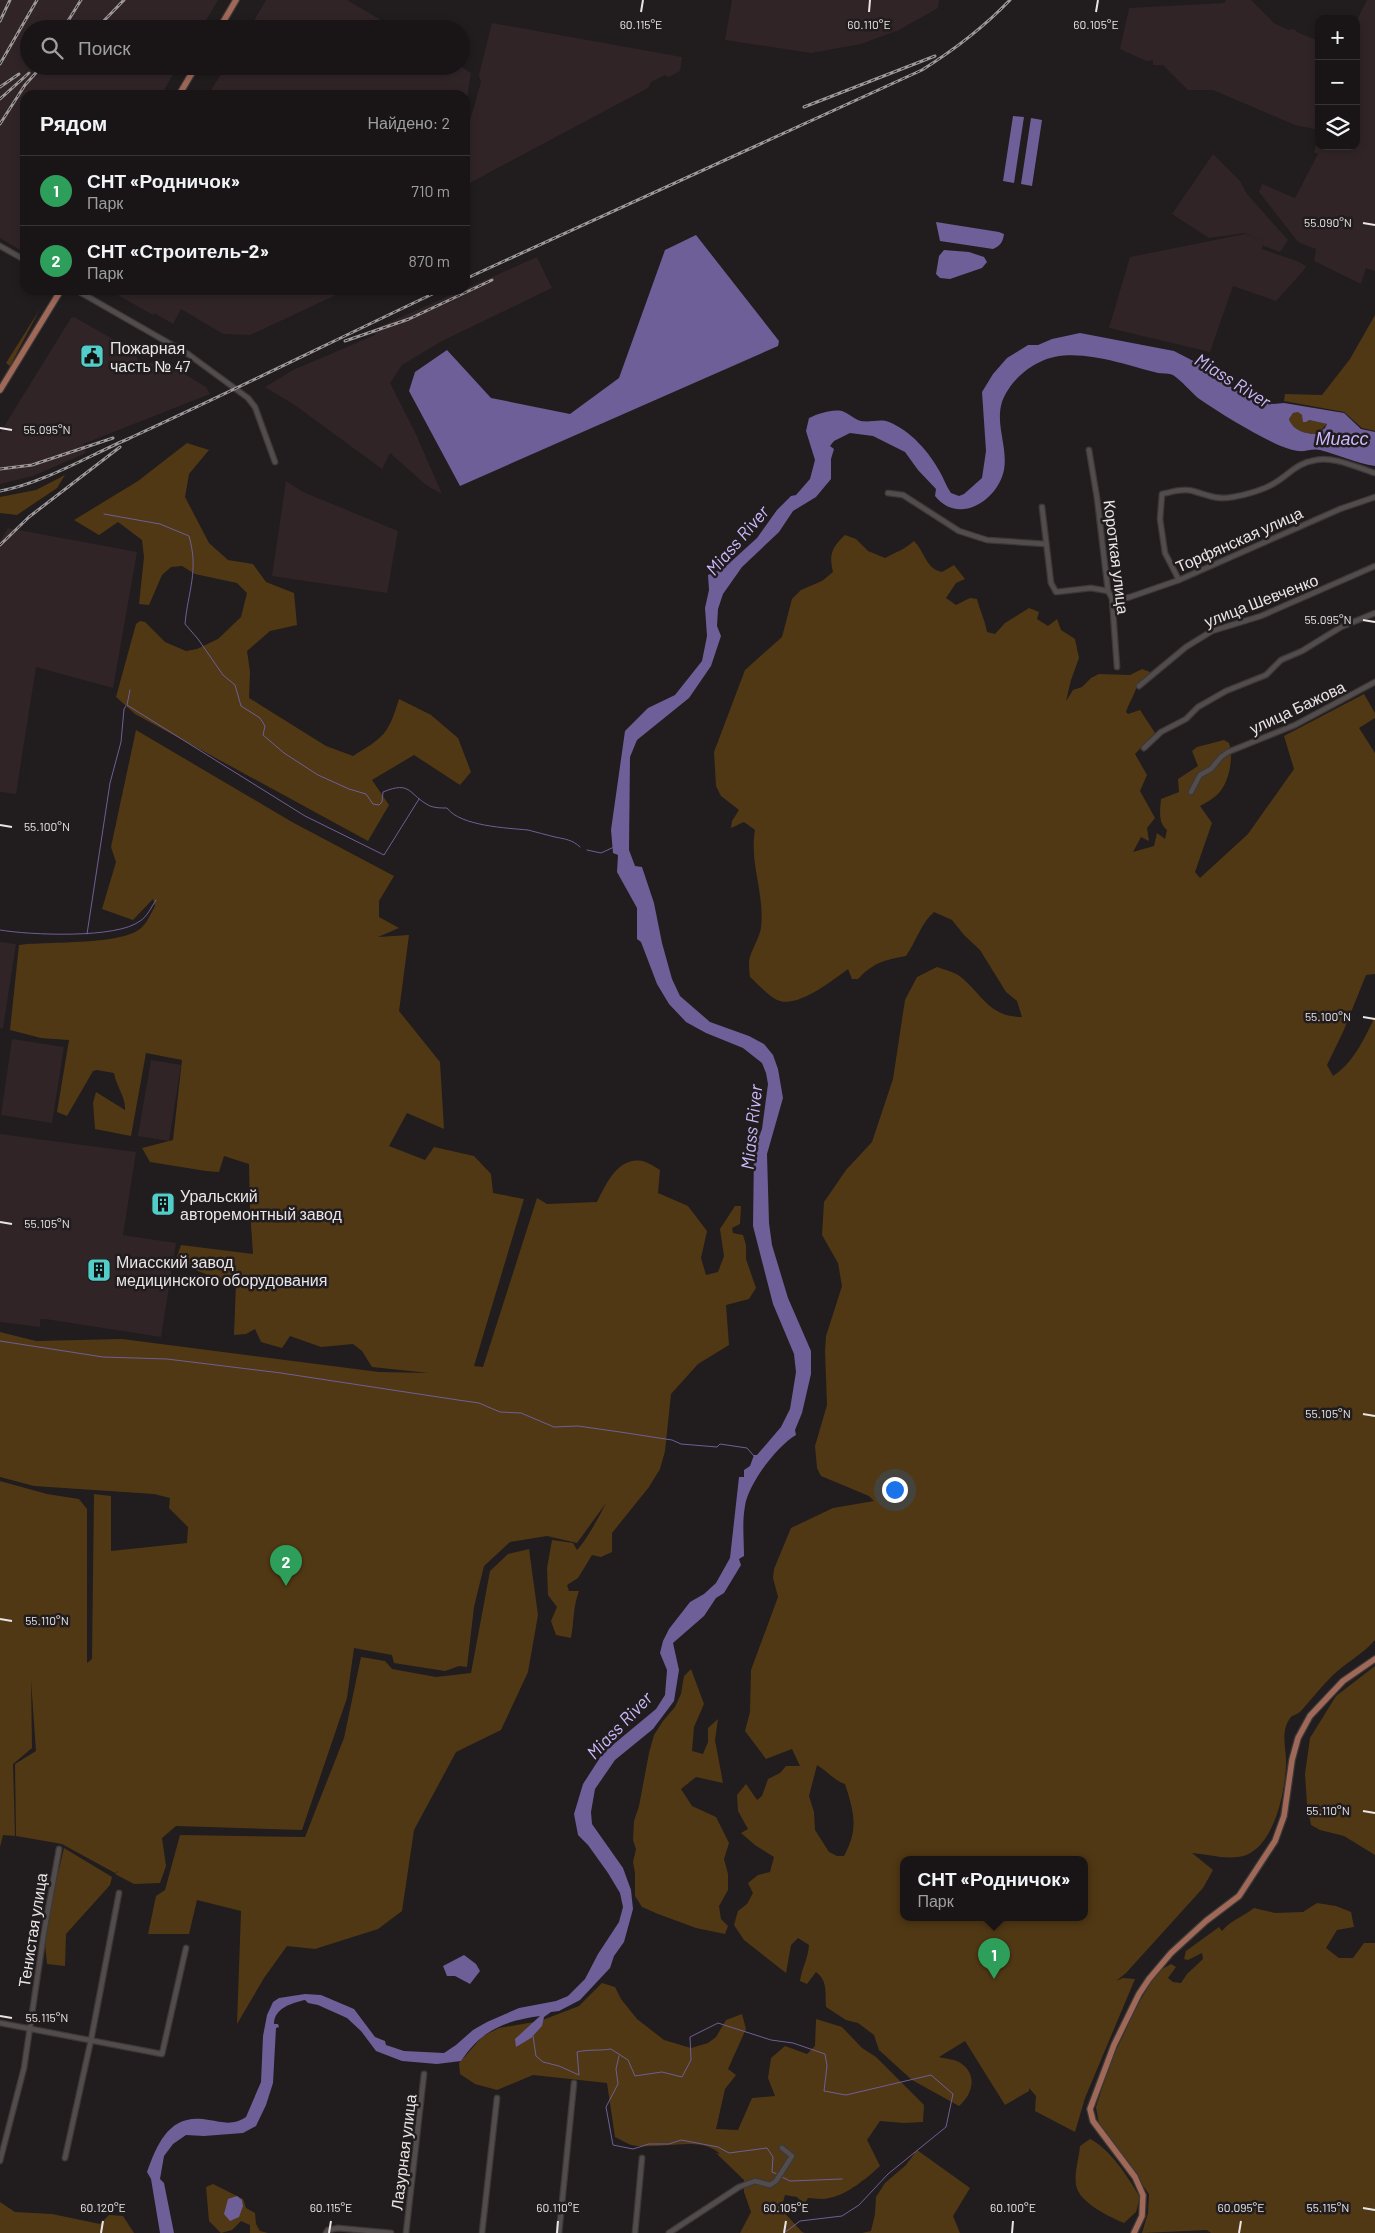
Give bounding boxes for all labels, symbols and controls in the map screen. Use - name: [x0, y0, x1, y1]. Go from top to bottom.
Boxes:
- map controls: [1315, 15, 1360, 150]
- button: +: [1315, 15, 1360, 60]
- text: 60.115°E: [620, 17, 662, 31]
- text: 60.110°E: [847, 17, 891, 31]
- text: 60.105°E: [1073, 17, 1119, 31]
- search box: [20, 20, 470, 75]
- icon: search: [38, 34, 66, 62]
- text: Поиск: [78, 36, 131, 59]
- button: −: [1315, 60, 1360, 105]
- button: layers: [1315, 105, 1360, 150]
- text: Рядом: [40, 110, 107, 135]
- text: Найдено: 2: [367, 113, 450, 132]
- text: СНТ «Родничок»: [87, 169, 240, 192]
- text: 1: [53, 181, 59, 200]
- text: 710 m: [411, 181, 450, 200]
- text: Парк: [87, 193, 123, 212]
- text: 55.090°N: [1304, 215, 1352, 229]
- text: СНТ «Строитель-2»: [87, 239, 269, 262]
- text: 2: [52, 251, 60, 270]
- text: 870 m: [409, 251, 450, 270]
- text: Парк: [87, 263, 123, 282]
- place label: Пожарная часть № 47: [110, 338, 191, 375]
- public building icon: Пожарная часть № 47: [79, 343, 105, 369]
- water label: Miass River: [1191, 348, 1276, 412]
- text: 55.095°N: [23, 422, 71, 436]
- water label: Миасс: [1315, 427, 1369, 449]
- street label: Короткая улица: [1101, 499, 1133, 615]
- water label: Miass River: [701, 500, 774, 579]
- street label: Торфянская улица: [1173, 502, 1305, 576]
- street label: улица Шевченко: [1201, 569, 1321, 630]
- text: 55.095°N: [1304, 612, 1352, 626]
- street label: улица Бажова: [1246, 676, 1348, 737]
- text: 55.100°N: [24, 819, 70, 833]
- text: 55.100°N: [1305, 1009, 1351, 1023]
- water label: Miass River: [736, 1083, 766, 1171]
- place label: Уральский авторемонтный завод: [180, 1186, 343, 1223]
- building icon: Уральский авторемонтный завод: [150, 1191, 176, 1217]
- text: 55.105°N: [24, 1216, 70, 1230]
- place label: Миасский завод медицинского оборудования: [116, 1252, 327, 1289]
- building icon: Миасский завод медицинского оборудования: [86, 1257, 112, 1283]
- text: 55.105°N: [1305, 1406, 1351, 1420]
- your location: [882, 1477, 908, 1503]
- pin: 2: [270, 1545, 302, 1586]
- text: 55.110°N: [25, 1613, 69, 1627]
- water label: Miass River: [581, 1686, 657, 1763]
- text: 55.110°N: [1306, 1803, 1350, 1817]
- popup: [900, 1856, 1088, 1921]
- text: СНТ «Родничок»: [917, 1867, 1071, 1890]
- street label: Тенистая улица: [14, 1871, 50, 1989]
- text: Парк: [917, 1891, 954, 1910]
- pin: 1: [978, 1938, 1010, 1979]
- text: 55.115°N: [26, 2010, 68, 2024]
- street label: Лазурная улица: [386, 2093, 420, 2211]
- text: 60.120°E: [80, 2200, 126, 2214]
- text: 60.115°E: [310, 2200, 352, 2214]
- text: 60.110°E: [536, 2200, 580, 2214]
- text: 60.105°E: [763, 2200, 809, 2214]
- text: 60.100°E: [990, 2200, 1036, 2214]
- text: 60.095°E: [1218, 2200, 1264, 2214]
- text: 55.115°N: [1307, 2200, 1349, 2214]

